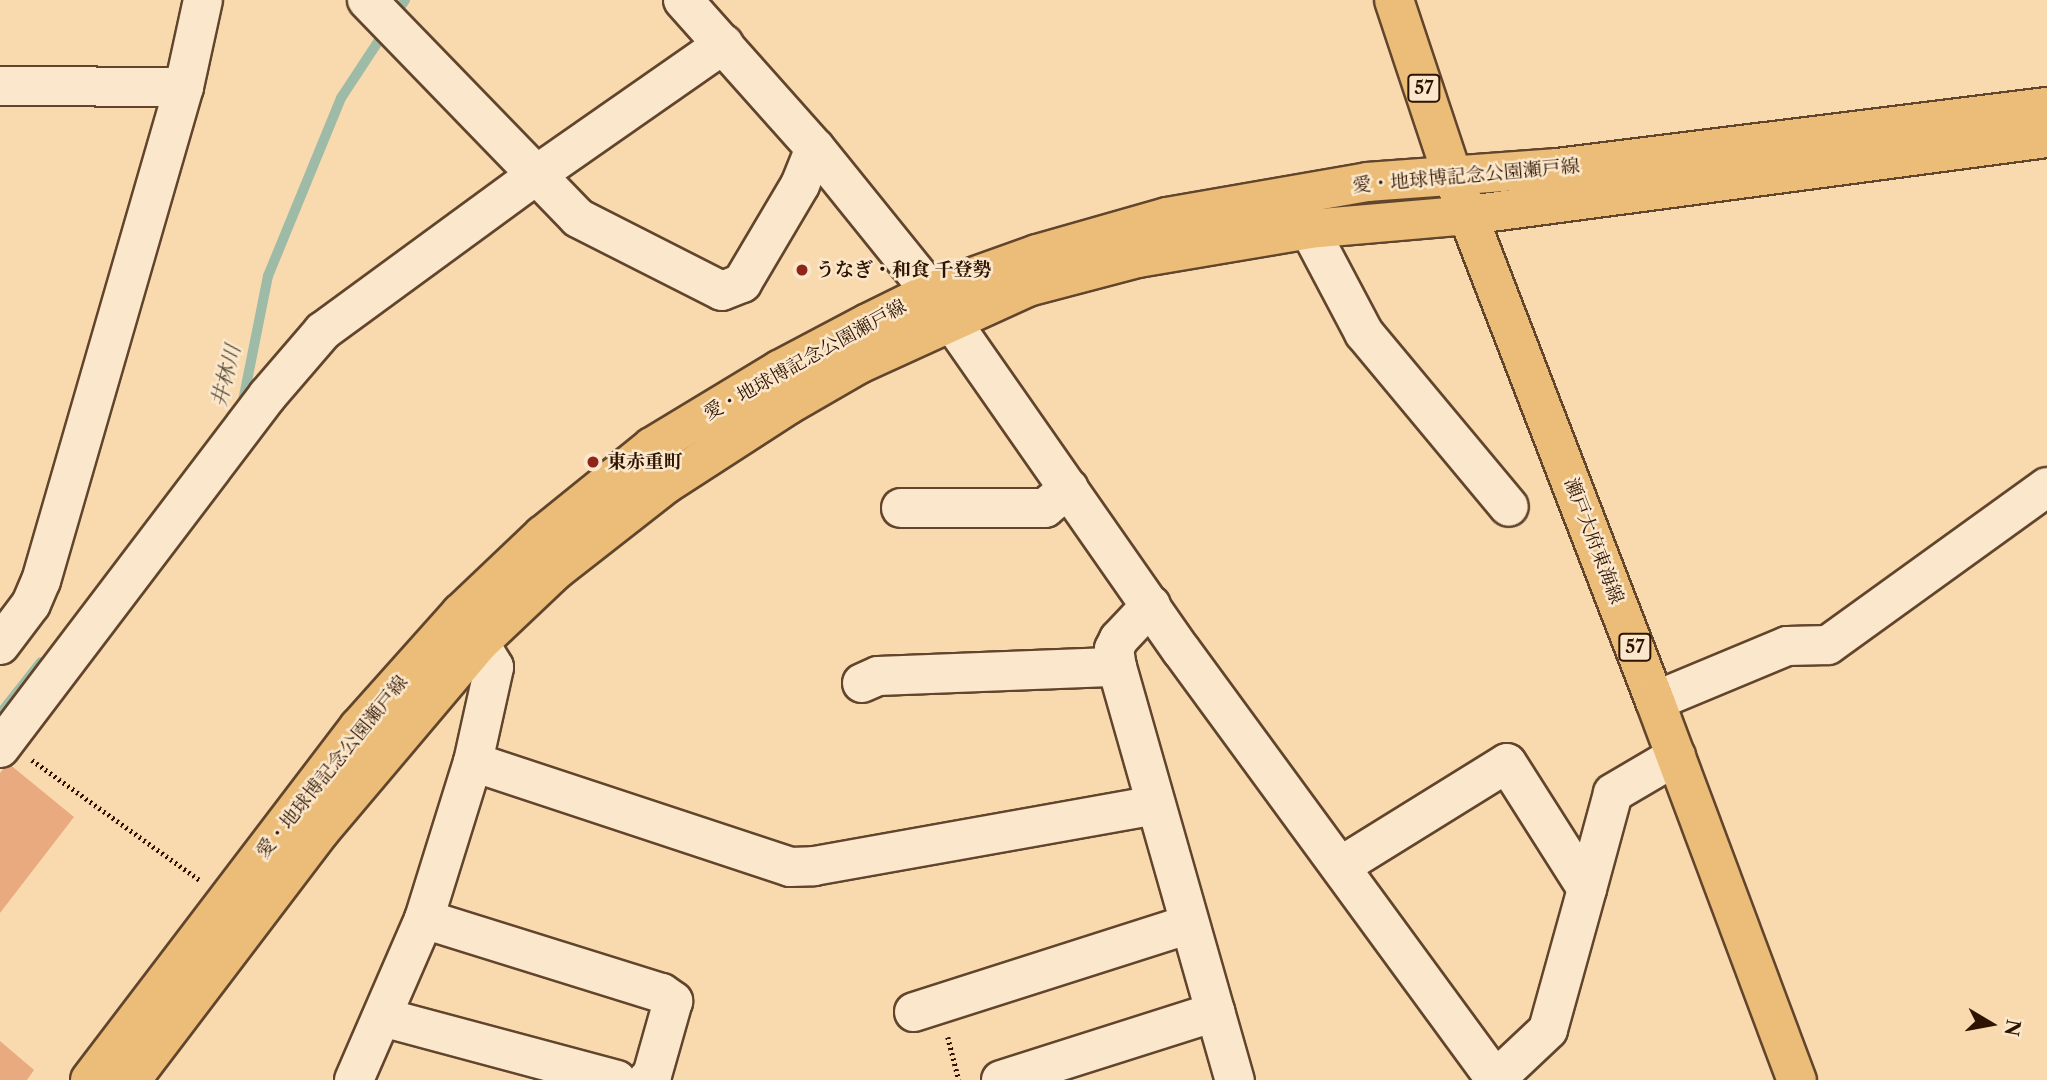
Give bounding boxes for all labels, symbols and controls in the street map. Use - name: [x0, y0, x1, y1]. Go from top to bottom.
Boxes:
- road number: 57: [1406, 74, 1442, 102]
- street label: 愛・地球博記念公園瀬戸線: [1351, 155, 1581, 197]
- place label: うなぎ・和食 千登勢: [816, 259, 992, 281]
- marker: うなぎ・和食 千登勢: [794, 262, 810, 278]
- street label: 愛・地球博記念公園瀬戸線: [700, 295, 910, 425]
- water label: 井林川: [206, 342, 246, 410]
- place label: 東赤重町: [607, 451, 683, 473]
- marker: 東赤重町: [585, 454, 601, 470]
- street label: 瀬戸大府東海線: [1560, 475, 1628, 607]
- road number: 57: [1618, 632, 1652, 662]
- street label: 愛・地球博記念公園瀬戸線: [251, 671, 413, 863]
- north arrow: [1956, 989, 2026, 1059]
- text: N: [1999, 1018, 2025, 1038]

